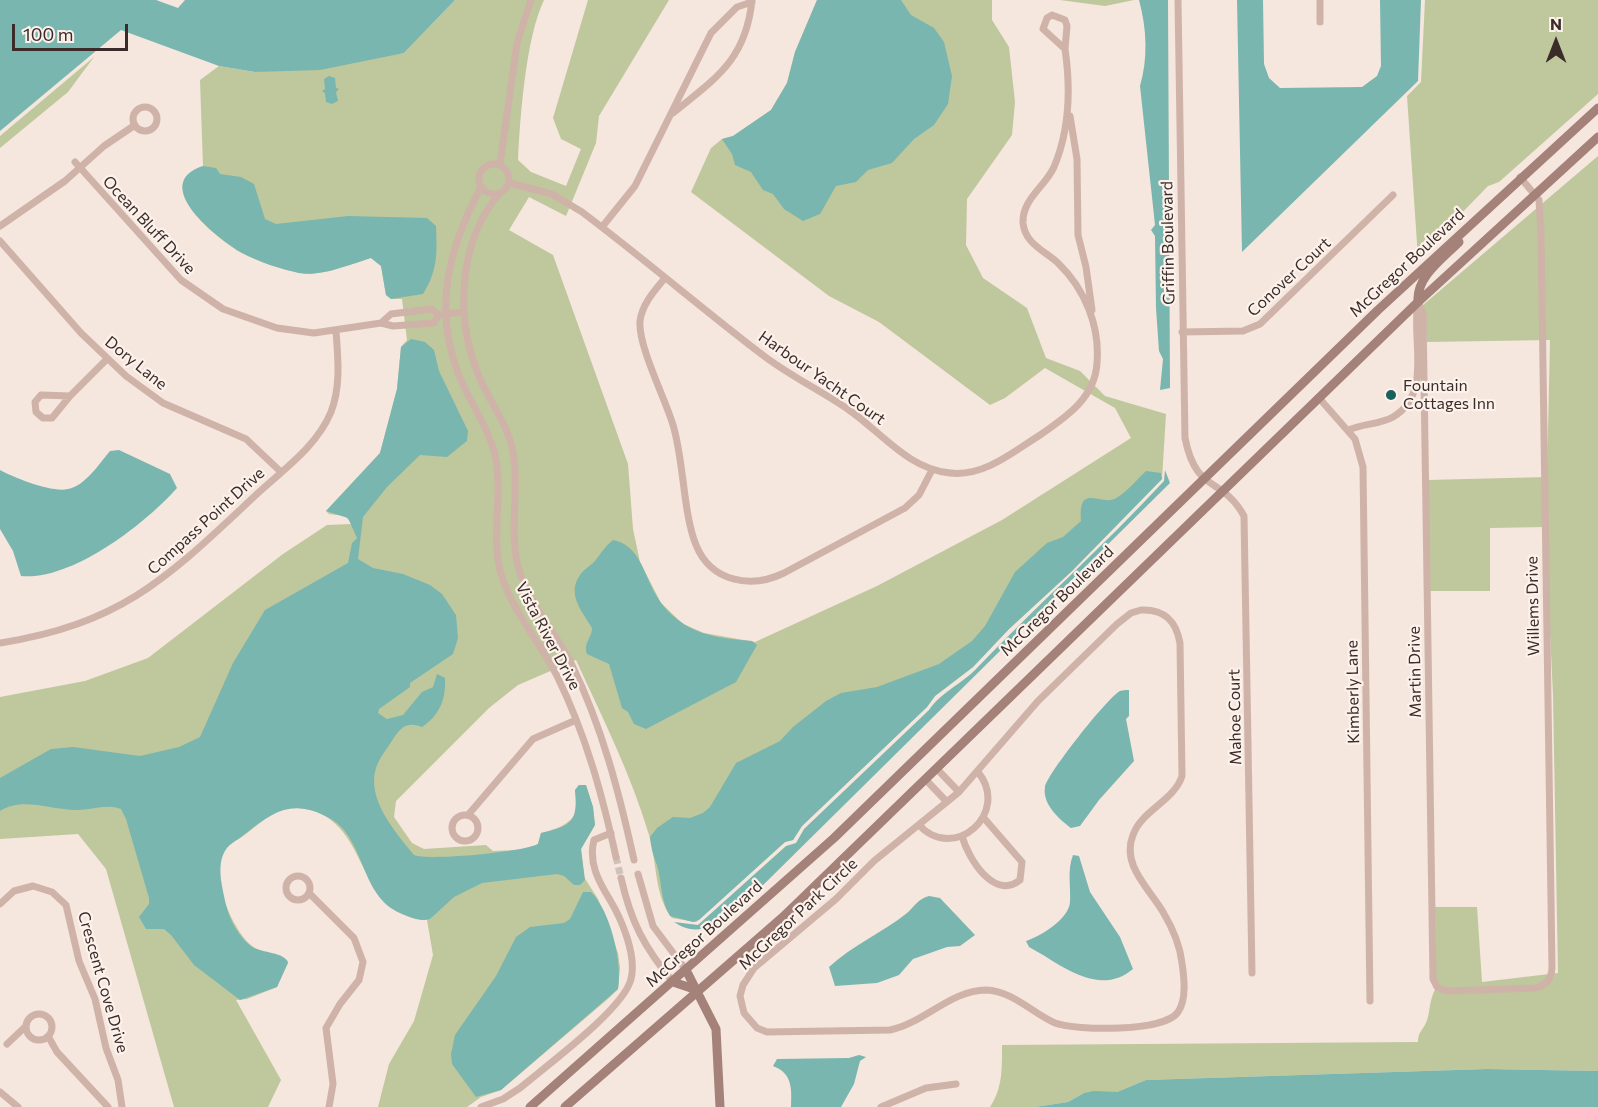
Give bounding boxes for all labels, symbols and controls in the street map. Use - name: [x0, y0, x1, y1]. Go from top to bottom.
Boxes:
- scale bar: [15, 12, 130, 50]
- north arrow: [1526, 12, 1586, 72]
- text: N: [1550, 14, 1562, 33]
- text: 100 m: [23, 23, 73, 45]
- street label: Ocean Bluff Drive: [99, 172, 199, 278]
- street label: Griffin Boulevard: [1157, 181, 1179, 305]
- street label: McGregor Boulevard: [1346, 205, 1468, 321]
- street label: Conover Court: [1243, 233, 1335, 321]
- street label: Harbour Yacht Court: [755, 327, 889, 429]
- street label: Dory Lane: [101, 332, 171, 394]
- place label: Fountain Cottages Inn: [1403, 376, 1495, 414]
- marker: Fountain Cottages Inn: [1384, 388, 1398, 402]
- street label: Compass Point Drive: [144, 463, 268, 579]
- street label: McGregor Boulevard: [996, 542, 1118, 660]
- street label: Willems Drive: [1523, 556, 1543, 656]
- street label: Vista River Drive: [511, 579, 585, 693]
- street label: Martin Drive: [1405, 626, 1425, 718]
- street label: Kimberly Lane: [1342, 640, 1364, 744]
- street label: Mahoe Court: [1225, 669, 1245, 765]
- street label: McGregor Park Circle: [735, 854, 861, 974]
- street label: McGregor Boulevard: [642, 877, 766, 991]
- street label: Crescent Cove Drive: [74, 909, 132, 1055]

